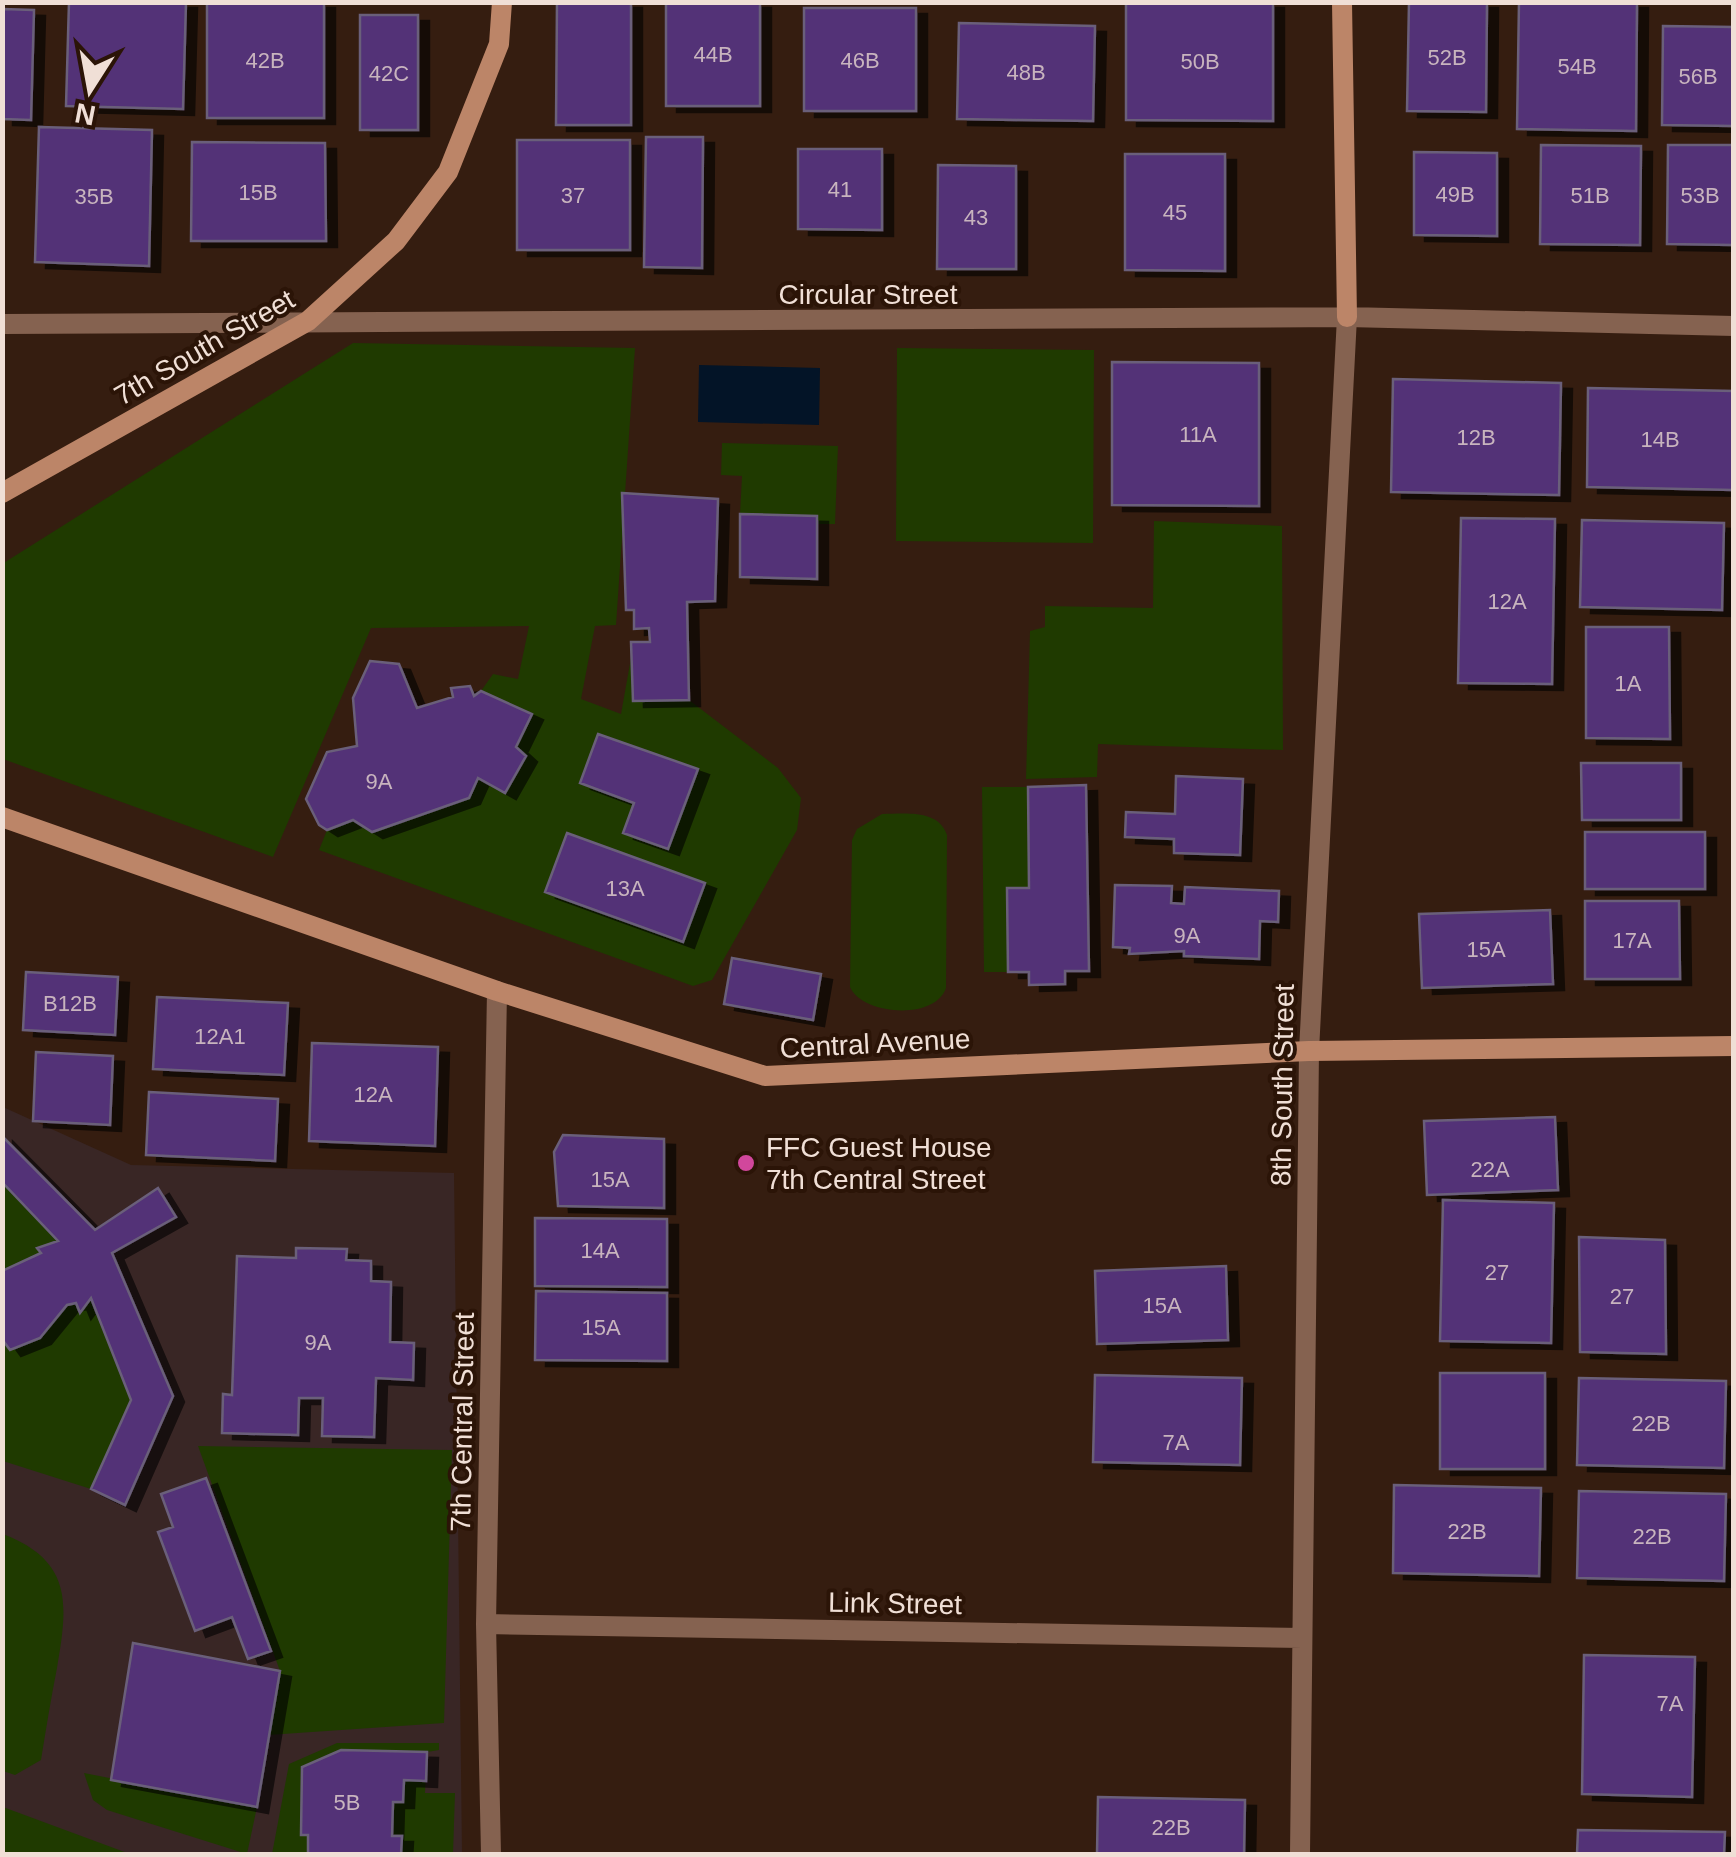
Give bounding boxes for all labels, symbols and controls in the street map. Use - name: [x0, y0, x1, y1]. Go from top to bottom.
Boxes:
- north arrow: [40, 40, 140, 140]
- house number: 44B: [693, 42, 733, 67]
- house number: 52B: [1427, 45, 1467, 70]
- house number: 42B: [245, 48, 285, 73]
- house number: 46B: [840, 48, 880, 73]
- house number: 50B: [1180, 49, 1220, 74]
- house number: 54B: [1557, 54, 1597, 79]
- house number: 48B: [1006, 60, 1046, 85]
- house number: 42C: [369, 61, 409, 86]
- house number: 56B: [1678, 64, 1718, 89]
- text: N: [72, 97, 98, 131]
- house number: 41: [828, 177, 852, 202]
- house number: 15B: [238, 180, 278, 205]
- house number: 49B: [1435, 182, 1475, 207]
- house number: 37: [561, 183, 585, 208]
- house number: 51B: [1570, 183, 1610, 208]
- house number: 53B: [1680, 183, 1720, 208]
- house number: 35B: [74, 184, 114, 209]
- house number: 45: [1163, 200, 1187, 225]
- house number: 43: [964, 205, 988, 230]
- street label: Circular Street: [779, 279, 958, 310]
- street label: 7th South Street: [109, 283, 300, 411]
- house number: 11A: [1179, 422, 1217, 447]
- house number: 12B: [1456, 425, 1496, 450]
- house number: 14B: [1640, 427, 1680, 452]
- house number: 12A: [1487, 589, 1527, 614]
- house number: 1A: [1615, 671, 1642, 696]
- house number: 9A: [366, 769, 393, 794]
- house number: 13A: [605, 876, 645, 901]
- house number: 9A: [1174, 923, 1201, 948]
- house number: 17A: [1612, 928, 1652, 953]
- house number: 15A: [1466, 937, 1506, 962]
- street label: 8th South Street: [1265, 983, 1300, 1186]
- house number: B12B: [43, 991, 97, 1016]
- street label: Central Avenue: [779, 1023, 971, 1064]
- house number: 12A1: [194, 1024, 246, 1049]
- house number: 12A: [353, 1082, 393, 1107]
- place label: FFC Guest House 7th Central Street: [766, 1132, 992, 1195]
- marker: FFC Guest House 7th Central Street: [735, 1152, 757, 1174]
- house number: 22A: [1470, 1157, 1510, 1182]
- house number: 15A: [590, 1167, 630, 1192]
- house number: 14A: [580, 1238, 620, 1263]
- house number: 27: [1485, 1260, 1509, 1285]
- house number: 27: [1610, 1284, 1634, 1309]
- house number: 15A: [1142, 1293, 1182, 1318]
- street label: 7th Central Street: [445, 1312, 480, 1532]
- house number: 15A: [581, 1315, 621, 1340]
- house number: 9A: [305, 1330, 332, 1355]
- house number: 22B: [1631, 1411, 1671, 1436]
- house number: 7A: [1163, 1430, 1190, 1455]
- house number: 22B: [1447, 1519, 1487, 1544]
- house number: 22B: [1632, 1524, 1672, 1549]
- street label: Link Street: [828, 1587, 962, 1620]
- house number: 7A: [1657, 1691, 1684, 1716]
- house number: 5B: [334, 1790, 360, 1815]
- house number: 22B: [1151, 1815, 1191, 1840]

